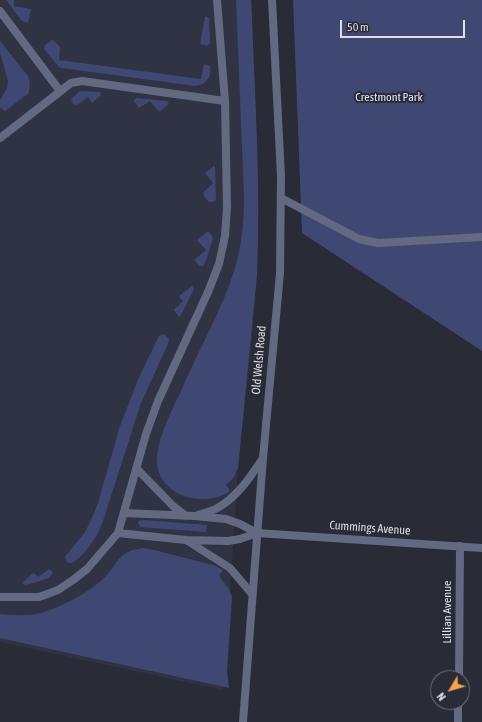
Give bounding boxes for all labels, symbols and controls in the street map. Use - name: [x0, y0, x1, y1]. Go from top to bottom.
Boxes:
- scale bar: [342, 12, 467, 38]
- text: 50 m: [347, 20, 369, 34]
- park label: Crestmont Park: [355, 90, 423, 104]
- street label: Old Welsh Road: [249, 325, 269, 395]
- street label: Cummings Avenue: [329, 518, 411, 538]
- street label: Lillian Avenue: [440, 581, 454, 643]
- north arrow: [430, 670, 470, 710]
- text: N: [435, 691, 448, 703]

